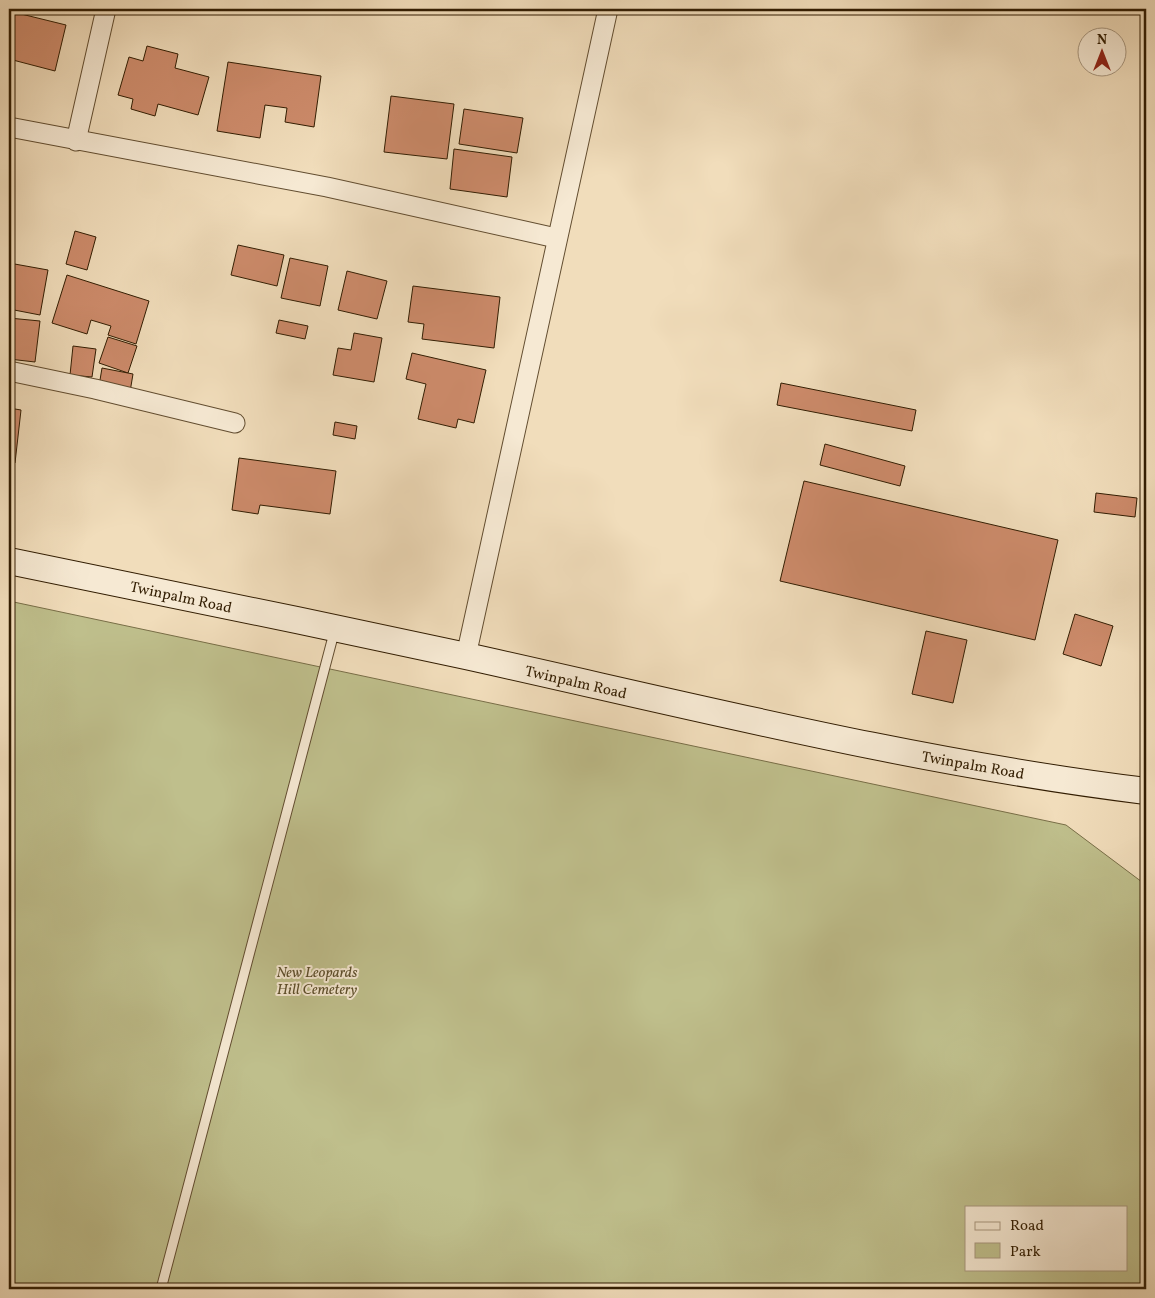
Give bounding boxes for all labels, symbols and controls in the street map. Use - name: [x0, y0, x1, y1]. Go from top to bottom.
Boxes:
- north arrow: [1078, 28, 1128, 78]
- text: N: [1097, 31, 1107, 50]
- street label: Twinpalm Road: [128, 577, 234, 620]
- street label: Twinpalm Road: [523, 662, 629, 705]
- street label: Twinpalm Road: [920, 747, 1026, 786]
- park label: New Leopards Hill Cemetery: [277, 963, 358, 1001]
- legend: [965, 1206, 1128, 1270]
- text: Road: [1010, 1216, 1044, 1237]
- text: Park: [1010, 1242, 1041, 1263]

